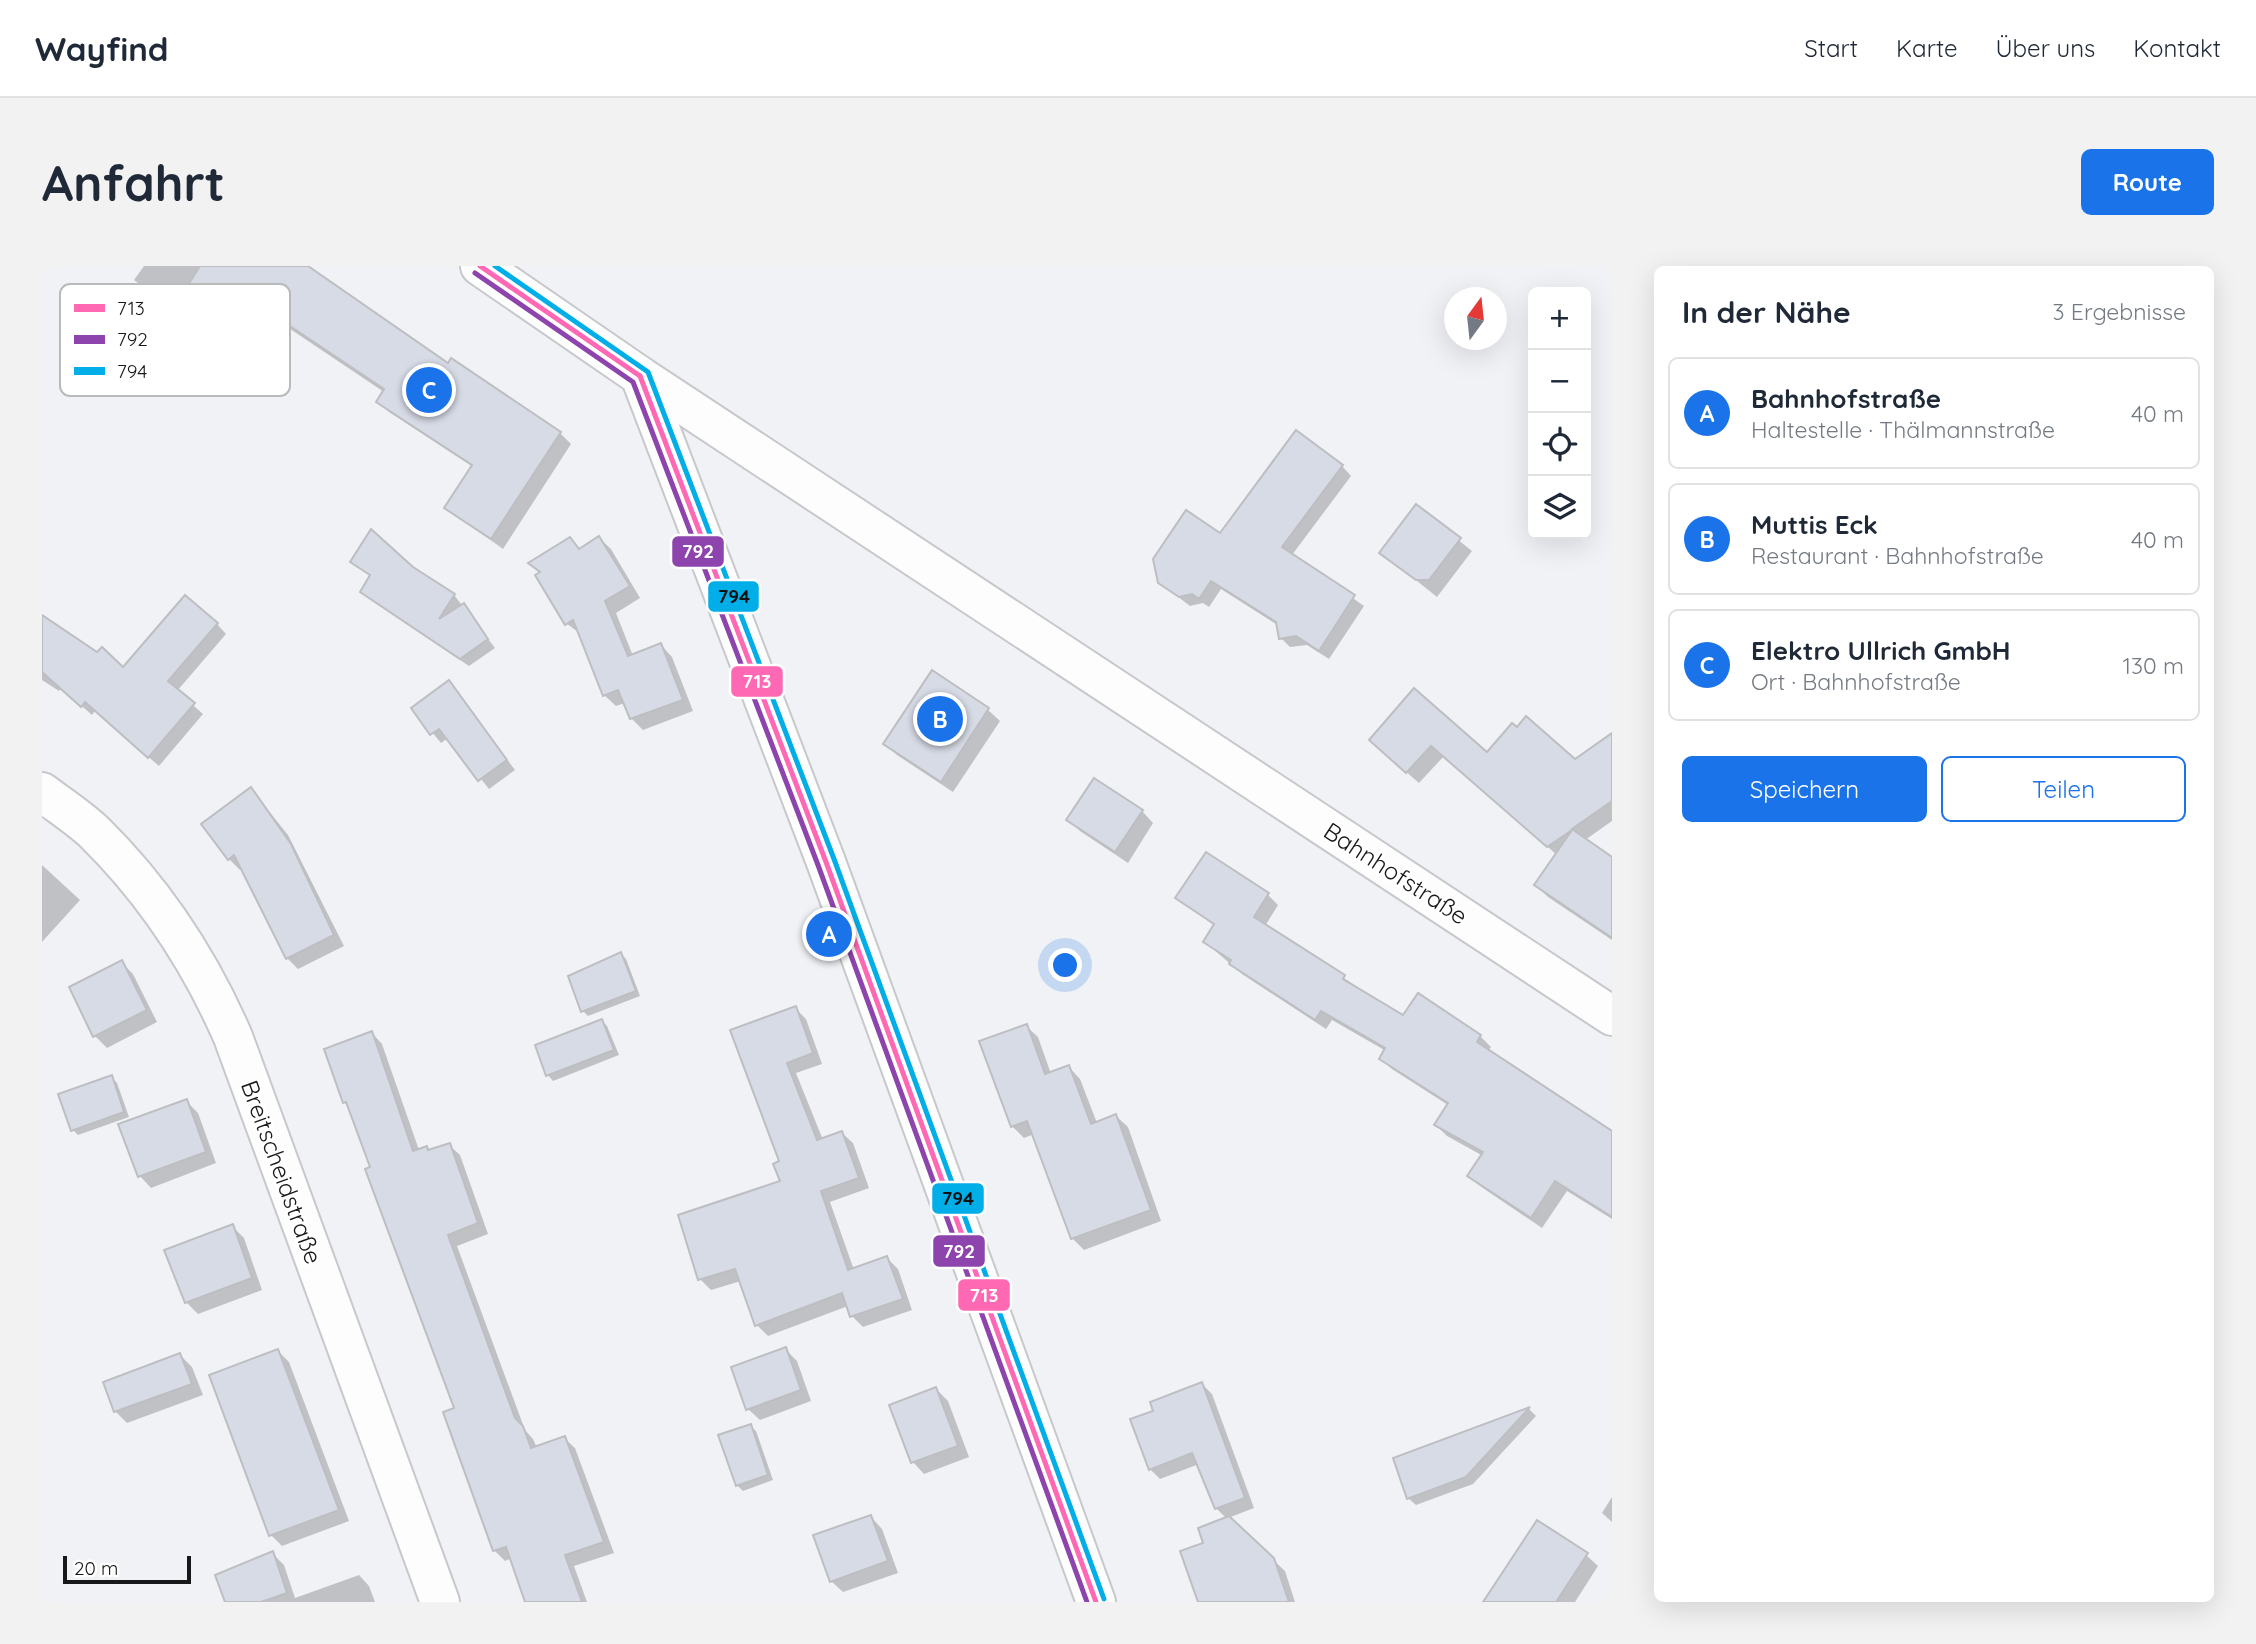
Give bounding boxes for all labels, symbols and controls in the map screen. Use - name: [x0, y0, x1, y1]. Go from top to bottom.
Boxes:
- text: Wayfind: [35, 28, 169, 69]
- text: Start: [1804, 33, 1858, 63]
- text: Karte: [1896, 33, 1957, 63]
- text: Über uns: [1995, 33, 2095, 63]
- text: Kontakt: [2133, 33, 2221, 63]
- button: Route: [2081, 149, 2214, 215]
- text: Anfahrt: [42, 152, 225, 213]
- legend: [60, 284, 290, 396]
- north arrow: [1444, 287, 1507, 350]
- map controls: [1528, 287, 1591, 539]
- button: +: [1528, 287, 1591, 350]
- text: In der Nähe: [1682, 293, 1851, 331]
- text: 713: [117, 296, 145, 320]
- text: 3 Ergebnisse: [2052, 297, 2186, 326]
- text: 792: [117, 327, 148, 351]
- button: −: [1528, 350, 1591, 413]
- text: 794: [117, 359, 147, 383]
- pin: C: [406, 364, 452, 416]
- text: Bahnhofstraße: [1751, 382, 1941, 415]
- text: A: [1700, 399, 1714, 428]
- text: 40 m: [2131, 399, 2184, 428]
- button: locate: [1528, 413, 1591, 476]
- text: Haltestelle · Thälmannstraße: [1751, 415, 2055, 444]
- button: layers: [1528, 476, 1591, 539]
- text: Muttis Eck: [1751, 508, 1878, 541]
- text: B: [1699, 525, 1715, 554]
- text: 40 m: [2131, 525, 2184, 554]
- line badge: 792: [671, 535, 725, 568]
- text: 792: [682, 539, 714, 563]
- text: Restaurant · Bahnhofstraße: [1751, 541, 2044, 570]
- line badge: 794: [707, 580, 760, 613]
- text: 794: [718, 584, 750, 608]
- text: Elektro Ullrich GmbH: [1751, 634, 2011, 667]
- text: C: [1700, 651, 1714, 680]
- text: 130 m: [2122, 651, 2184, 680]
- line badge: 713: [730, 665, 784, 698]
- text: Ort · Bahnhofstraße: [1751, 667, 1961, 696]
- text: 713: [743, 669, 771, 693]
- pin: B: [917, 693, 963, 745]
- button: Speichern: [1682, 756, 1927, 822]
- button: Teilen: [1941, 756, 2186, 822]
- street label: Bahnhofstraße: [1318, 815, 1474, 931]
- pin: A: [806, 908, 852, 960]
- your location: [1048, 948, 1082, 982]
- street label: Breitscheidstraße: [235, 1076, 329, 1268]
- line badge: 794: [931, 1182, 985, 1215]
- text: 794: [942, 1186, 974, 1210]
- line badge: 792: [932, 1234, 986, 1268]
- text: 792: [943, 1239, 975, 1263]
- line badge: 713: [957, 1278, 1011, 1312]
- text: 713: [970, 1283, 998, 1307]
- scale bar: [63, 1553, 191, 1585]
- text: 20 m: [74, 1556, 118, 1580]

